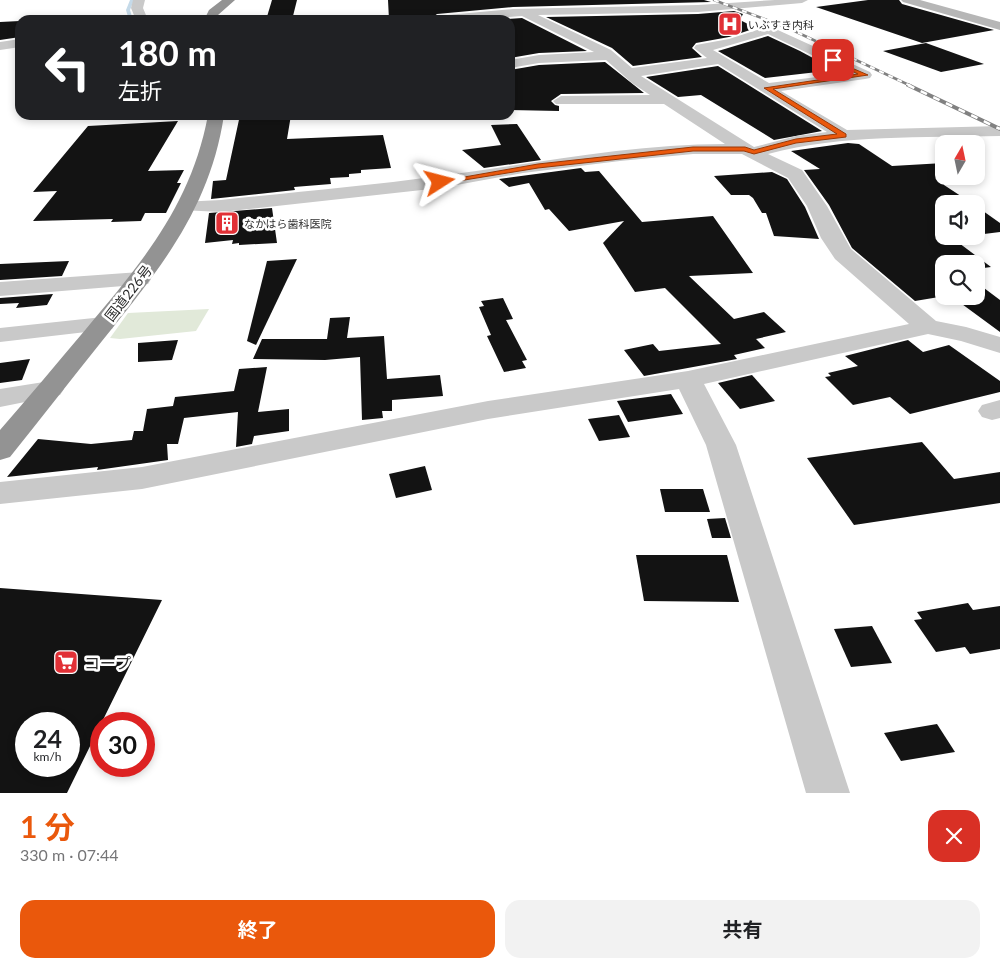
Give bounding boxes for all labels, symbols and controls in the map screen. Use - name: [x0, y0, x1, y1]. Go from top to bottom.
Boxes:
- hospital icon: いぶすき内科: [717, 11, 743, 37]
- place label: いぶすき内科: [748, 18, 814, 31]
- text: 180 m: [118, 31, 217, 73]
- icon: left: [35, 35, 100, 100]
- pin: [812, 39, 854, 81]
- icon: arrive: [819, 46, 847, 74]
- text: 左折: [118, 77, 162, 104]
- north arrow: [935, 135, 985, 185]
- map controls: [935, 135, 985, 305]
- position arrow: [413, 155, 465, 207]
- button: sound: [935, 195, 985, 245]
- building icon: なかはら歯科医院: [214, 210, 240, 236]
- place label: なかはら歯科医院: [244, 217, 332, 230]
- button: search: [935, 255, 985, 305]
- street label: 国道226号: [101, 262, 155, 324]
- supermarket icon: コープ: [53, 649, 79, 675]
- place label: コープ: [84, 653, 131, 672]
- speed limit sign: 30: [90, 712, 155, 777]
- text: 24: [33, 723, 62, 753]
- text: km/h: [33, 749, 62, 764]
- text: 1 分: [20, 808, 75, 844]
- button: close: [928, 810, 980, 862]
- text: 330 m · 07:44: [20, 845, 119, 864]
- button: 終了: [20, 900, 495, 958]
- button: 共有: [505, 900, 980, 958]

